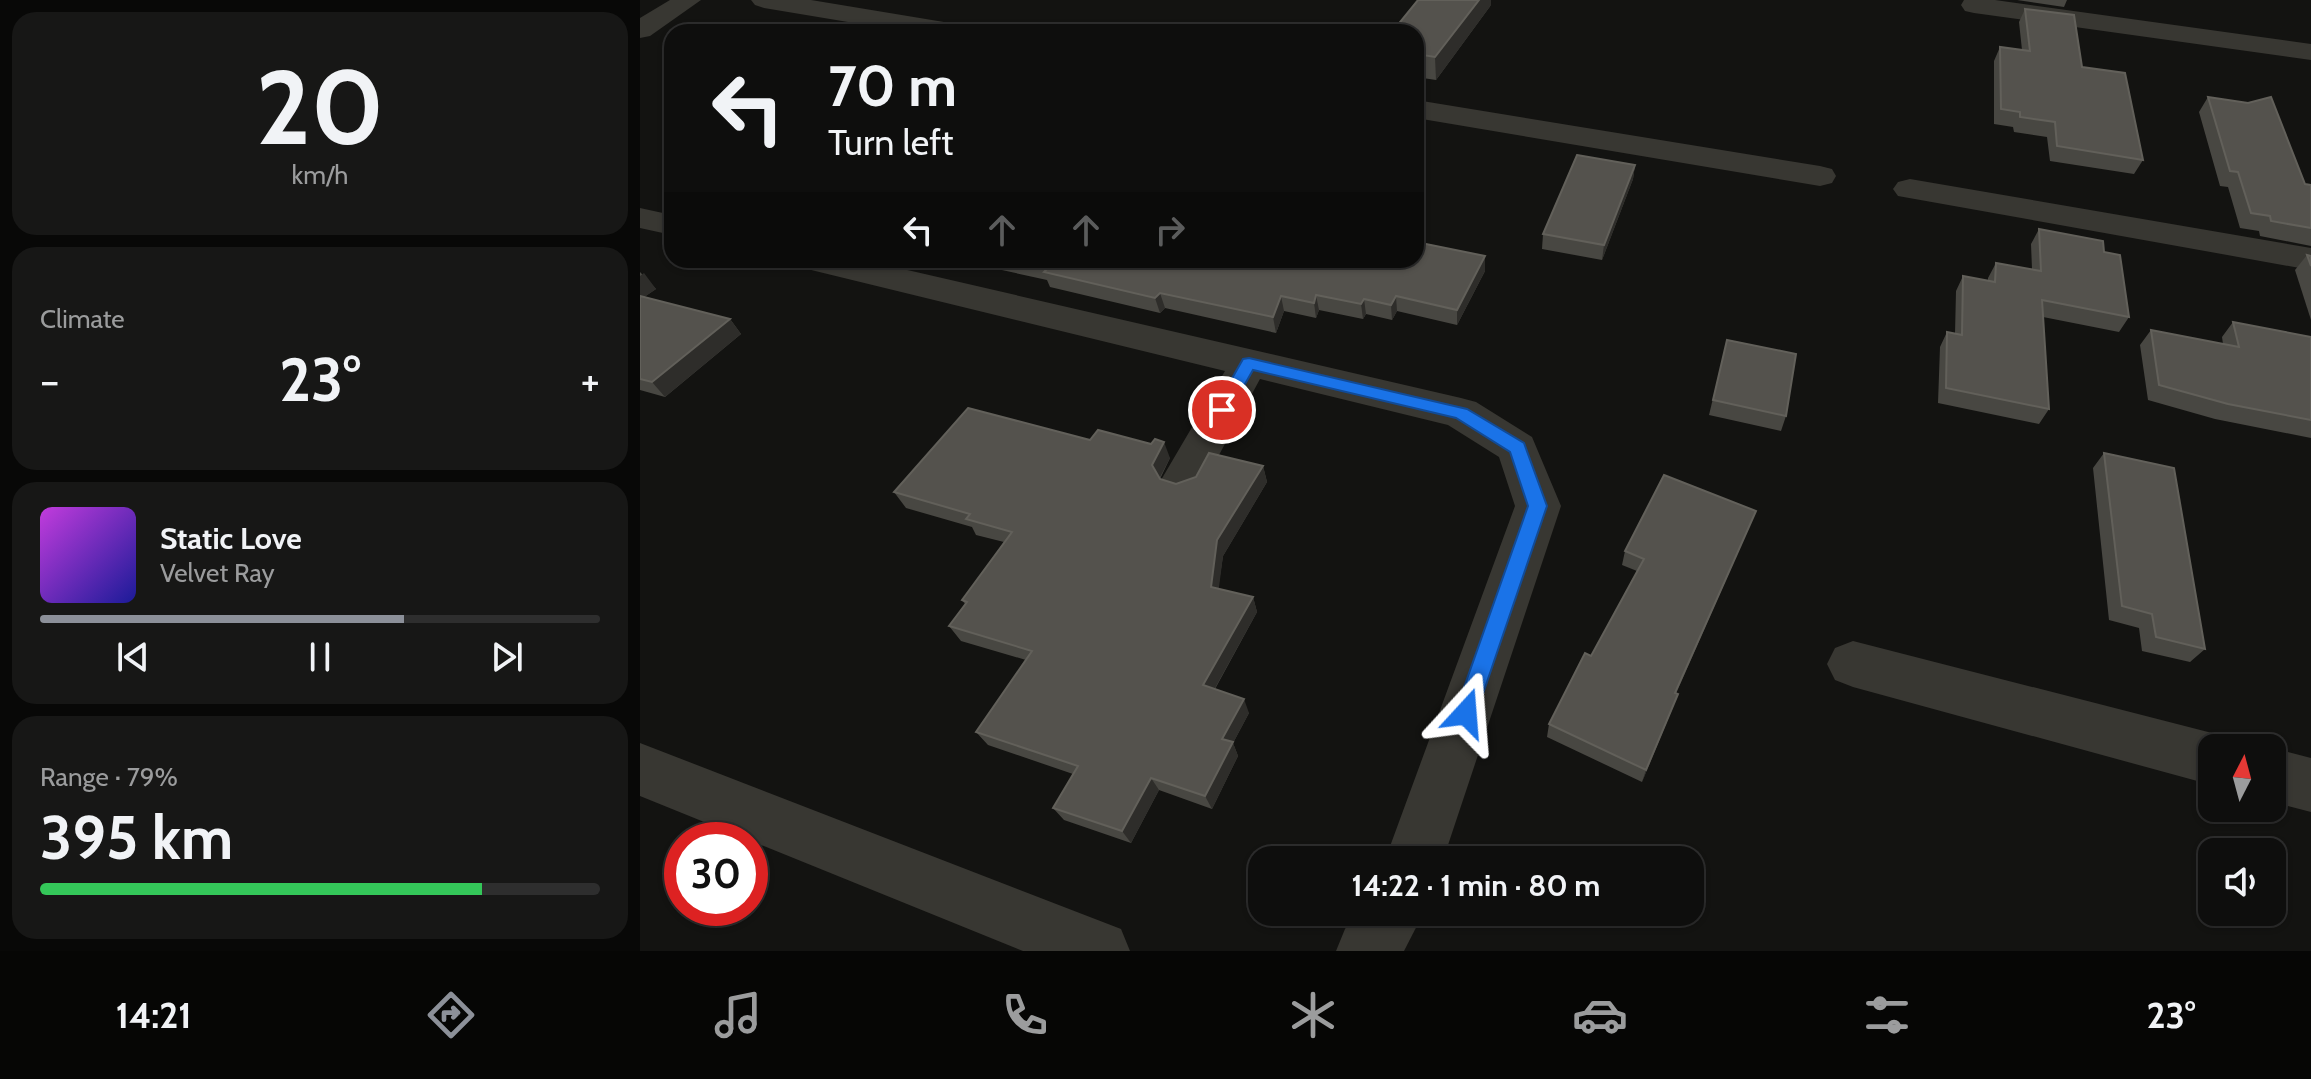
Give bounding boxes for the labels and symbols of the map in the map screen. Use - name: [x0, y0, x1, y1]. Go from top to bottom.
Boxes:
- pin: [1188, 376, 1256, 444]
- position arrow: [1424, 671, 1508, 755]
- north arrow: [2198, 734, 2286, 822]
- speed limit sign: 30: [664, 822, 768, 926]

